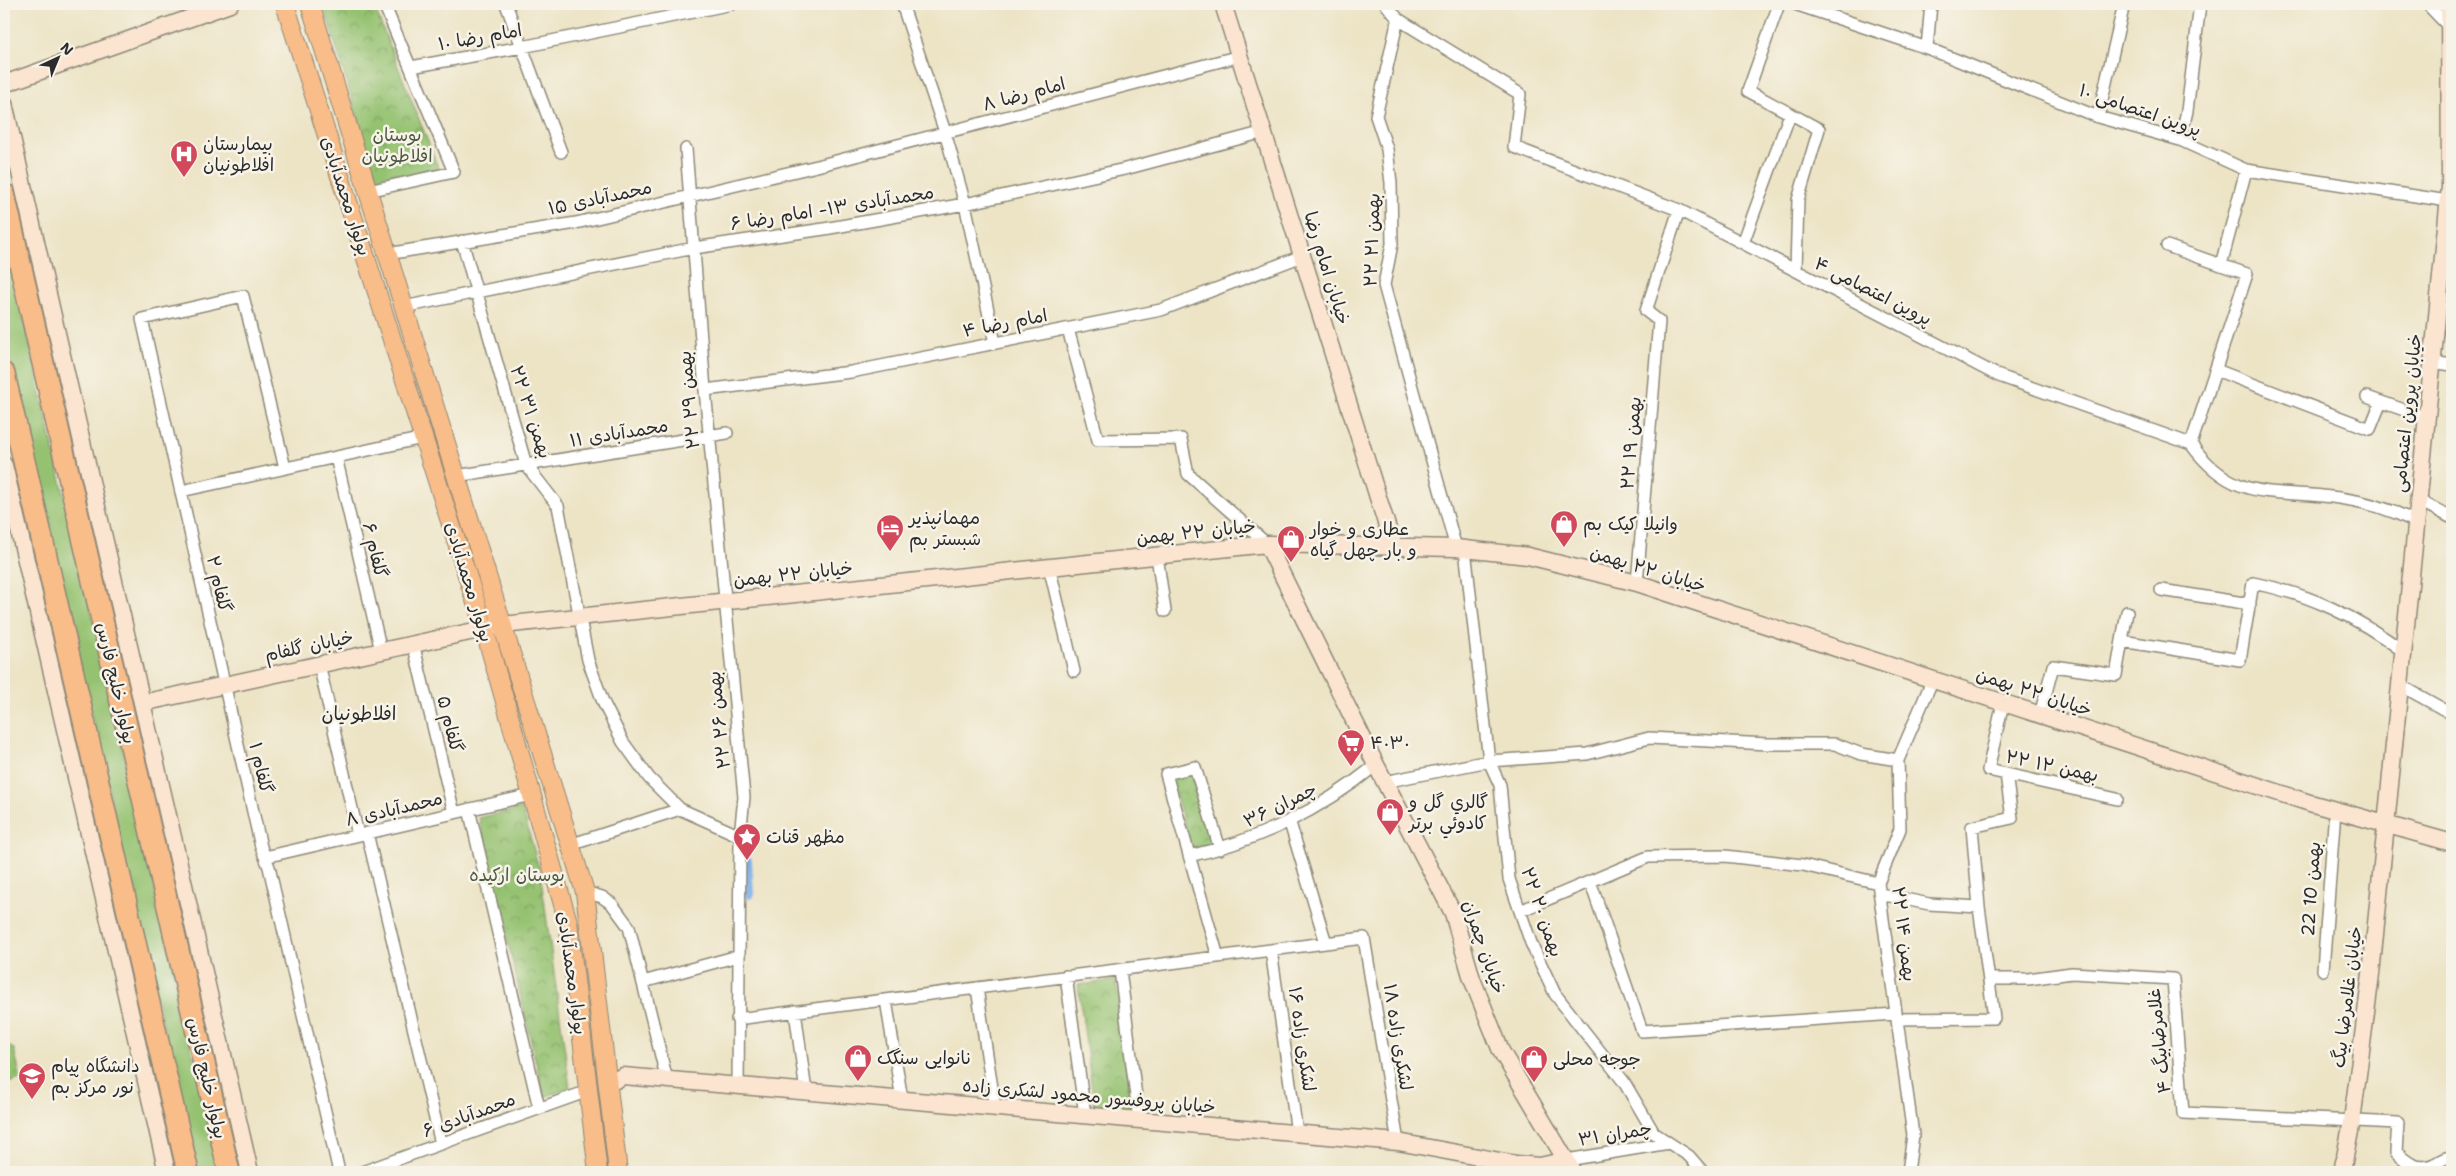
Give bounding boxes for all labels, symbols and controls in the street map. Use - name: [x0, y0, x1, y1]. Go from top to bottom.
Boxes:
- street label: امام رضا ۱۰: [436, 18, 524, 58]
- north arrow: [32, 32, 82, 82]
- text: N: [57, 38, 77, 59]
- street label: امام رضا ۸: [980, 71, 1069, 119]
- street label: پروین اعتصامی ۱۰: [2076, 78, 2204, 142]
- park label: بوستان افلاطونیان: [361, 123, 433, 168]
- place label: بیمارستان افلاطونیان: [203, 132, 274, 177]
- street label: بولوار محمدآبادی: [315, 133, 377, 259]
- hospital icon: بیمارستان افلاطونیان: [169, 139, 199, 178]
- street label: محمدآبادی ۱۵: [546, 175, 654, 221]
- street label: محمدآبادی ۱۳- امام رضا ۶: [728, 180, 936, 238]
- street label: ۲۲ بهمن ۲۱: [1358, 193, 1386, 287]
- street label: خیابان امام رضا: [1297, 209, 1356, 328]
- street label: پروین اعتصامی ۴: [1810, 251, 1936, 331]
- street label: امام رضا ۴: [961, 303, 1050, 345]
- street label: خیابان پروین اعتصامی: [2387, 332, 2427, 494]
- street label: ۲۲ بهمن ۲۹: [673, 350, 705, 450]
- street label: ۲۲ بهمن ۳۱: [505, 362, 557, 462]
- street label: ۲۲ بهمن ۱۹: [1615, 395, 1647, 491]
- street label: محمدآبادی ۱۱: [568, 413, 670, 453]
- place label: مهمانپذیر شبستر بم: [907, 506, 981, 553]
- shop icon: وانیلا کیک بم: [1549, 509, 1579, 548]
- place label: وانیلا کیک بم: [1583, 512, 1678, 538]
- hotel icon: مهمانپذیر شبستر بم: [875, 513, 905, 552]
- street label: خیابان ۲۲ بهمن: [1135, 514, 1257, 550]
- place label: عطاری و خوار و بار چهل گیاه: [1308, 517, 1417, 562]
- street label: بولوار محمدآبادی: [439, 519, 499, 645]
- street label: گلفام ۶: [355, 520, 393, 581]
- shop icon: عطاری و خوار و بار چهل گیاه: [1276, 524, 1306, 563]
- street label: خیابان ۲۲ بهمن: [1587, 540, 1709, 598]
- street label: گلفام ۲: [199, 553, 237, 615]
- street label: خیابان ۲۲ بهمن: [732, 556, 854, 592]
- street label: بولوار خلیج فارس: [90, 620, 142, 746]
- street label: خیابان گلفام: [263, 625, 356, 669]
- street label: خیابان ۲۲ بهمن: [1973, 662, 2095, 722]
- street label: ۲۲ بهمن ۲۶: [702, 670, 736, 770]
- street label: گلفام ۵: [429, 693, 469, 756]
- district label: افلاطونیان: [321, 701, 397, 726]
- supermarket icon: ۴۰۳۰: [1336, 728, 1366, 767]
- place label: ۴۰۳۰: [1370, 731, 1410, 755]
- street label: گلفام ۱: [242, 740, 279, 797]
- street label: ۲۲ بهمن ۱۲: [2003, 744, 2101, 788]
- street label: چمران ۳۶: [1239, 777, 1321, 833]
- street label: محمدآبادی ۸: [343, 786, 445, 832]
- place label: گالري گل و كادوئي برتر: [1407, 790, 1488, 839]
- shop icon: گالري گل و كادوئي برتر: [1375, 797, 1405, 836]
- place icon: مظهر قنات: [732, 822, 762, 861]
- place label: مظهر قنات: [766, 825, 845, 849]
- street label: 22 بهمن 10: [2296, 841, 2326, 937]
- park label: بوستان ارکیده: [469, 863, 565, 887]
- street label: ۲۲ بهمن ۲۰: [1515, 864, 1569, 960]
- street label: ۲۲ بهمن ۱۴: [1886, 885, 1922, 983]
- street label: خیابان چمران: [1457, 897, 1511, 997]
- street label: بولوار محمدآبادی: [551, 910, 593, 1036]
- street label: خیابان غلامرضا بیگ: [2326, 925, 2368, 1069]
- street label: لشکری زاده ۱۸: [1378, 982, 1418, 1092]
- street label: لشکری زاده ١۶: [1283, 985, 1321, 1093]
- street label: غلامرضابیگ ۴: [2142, 987, 2176, 1095]
- street label: بولوار خلیج فارس: [181, 1015, 233, 1141]
- shop icon: نانوایی سنگک: [843, 1043, 873, 1082]
- shop icon: جوجه محلی: [1519, 1044, 1549, 1083]
- place label: نانوایی سنگک: [877, 1046, 972, 1070]
- place label: جوجه محلی: [1553, 1047, 1641, 1071]
- place label: دانشگاه پیام نور مرکز بم: [51, 1054, 140, 1101]
- school or university icon: دانشگاه پیام نور مرکز بم: [17, 1061, 47, 1100]
- street label: خیابان پروفسور محمود لشکری زاده: [961, 1073, 1217, 1119]
- street label: محمدآبادی ۶: [419, 1087, 519, 1143]
- street label: چمران ۳۱: [1576, 1116, 1654, 1152]

